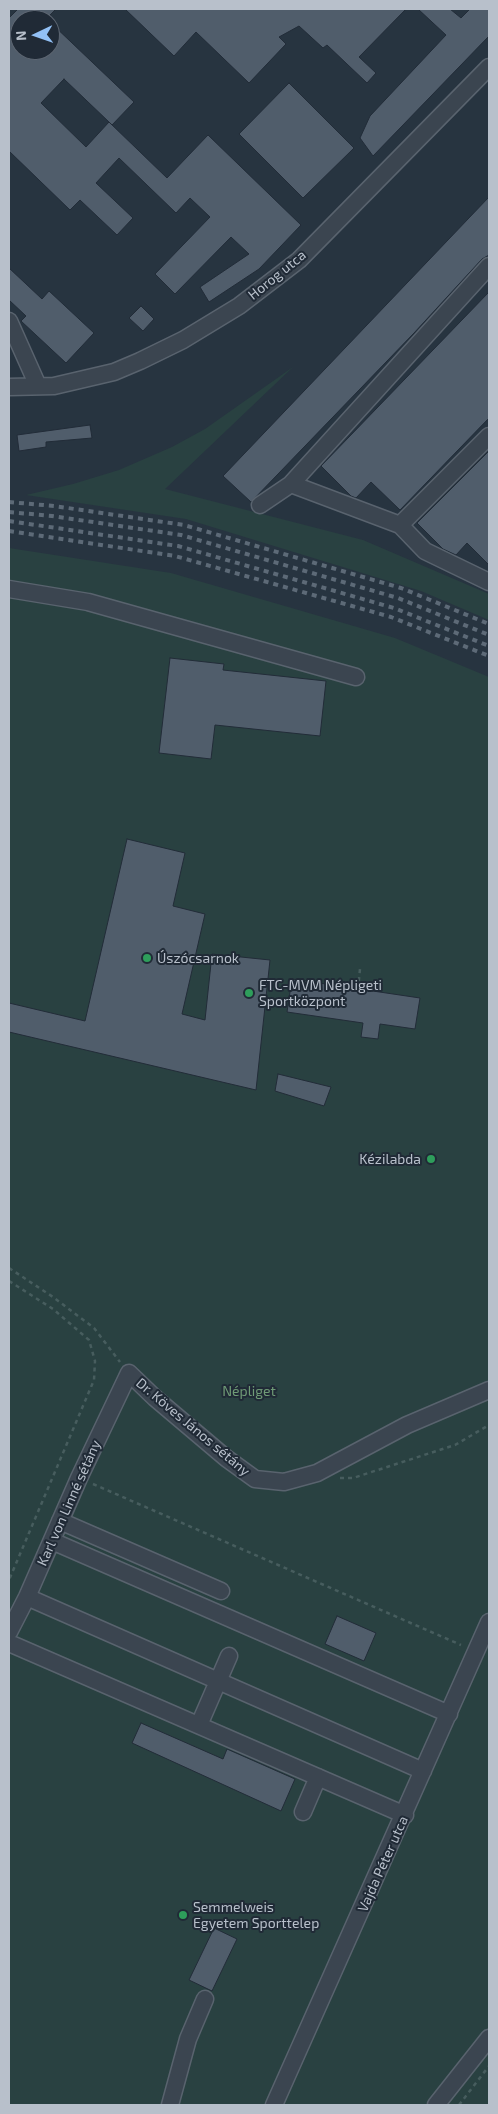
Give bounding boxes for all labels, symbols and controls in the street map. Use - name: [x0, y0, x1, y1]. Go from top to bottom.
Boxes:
- north arrow: [10, 10, 60, 60]
- text: N: [12, 30, 29, 41]
- street label: Horog utca: [245, 247, 309, 303]
- place label: Úszócsarnok: [157, 950, 239, 966]
- marker: Úszócsarnok: [141, 952, 153, 964]
- place label: FTC-MVM Népligeti Sportközpont: [259, 977, 382, 1010]
- marker: FTC-MVM Népligeti Sportközpont: [243, 987, 255, 999]
- place label: Kézilabda: [359, 1151, 421, 1167]
- marker: Kézilabda: [425, 1153, 437, 1165]
- street label: Dr. Köves János sétány: [133, 1374, 253, 1480]
- park label: Népliget: [222, 1383, 276, 1399]
- street label: Karl von Linné sétány: [34, 1437, 104, 1569]
- street label: Vajda Péter utca: [354, 1813, 412, 1915]
- place label: Semmelweis Egyetem Sporttelep: [193, 1899, 319, 1931]
- marker: Semmelweis Egyetem Sporttelep: [177, 1909, 189, 1921]

